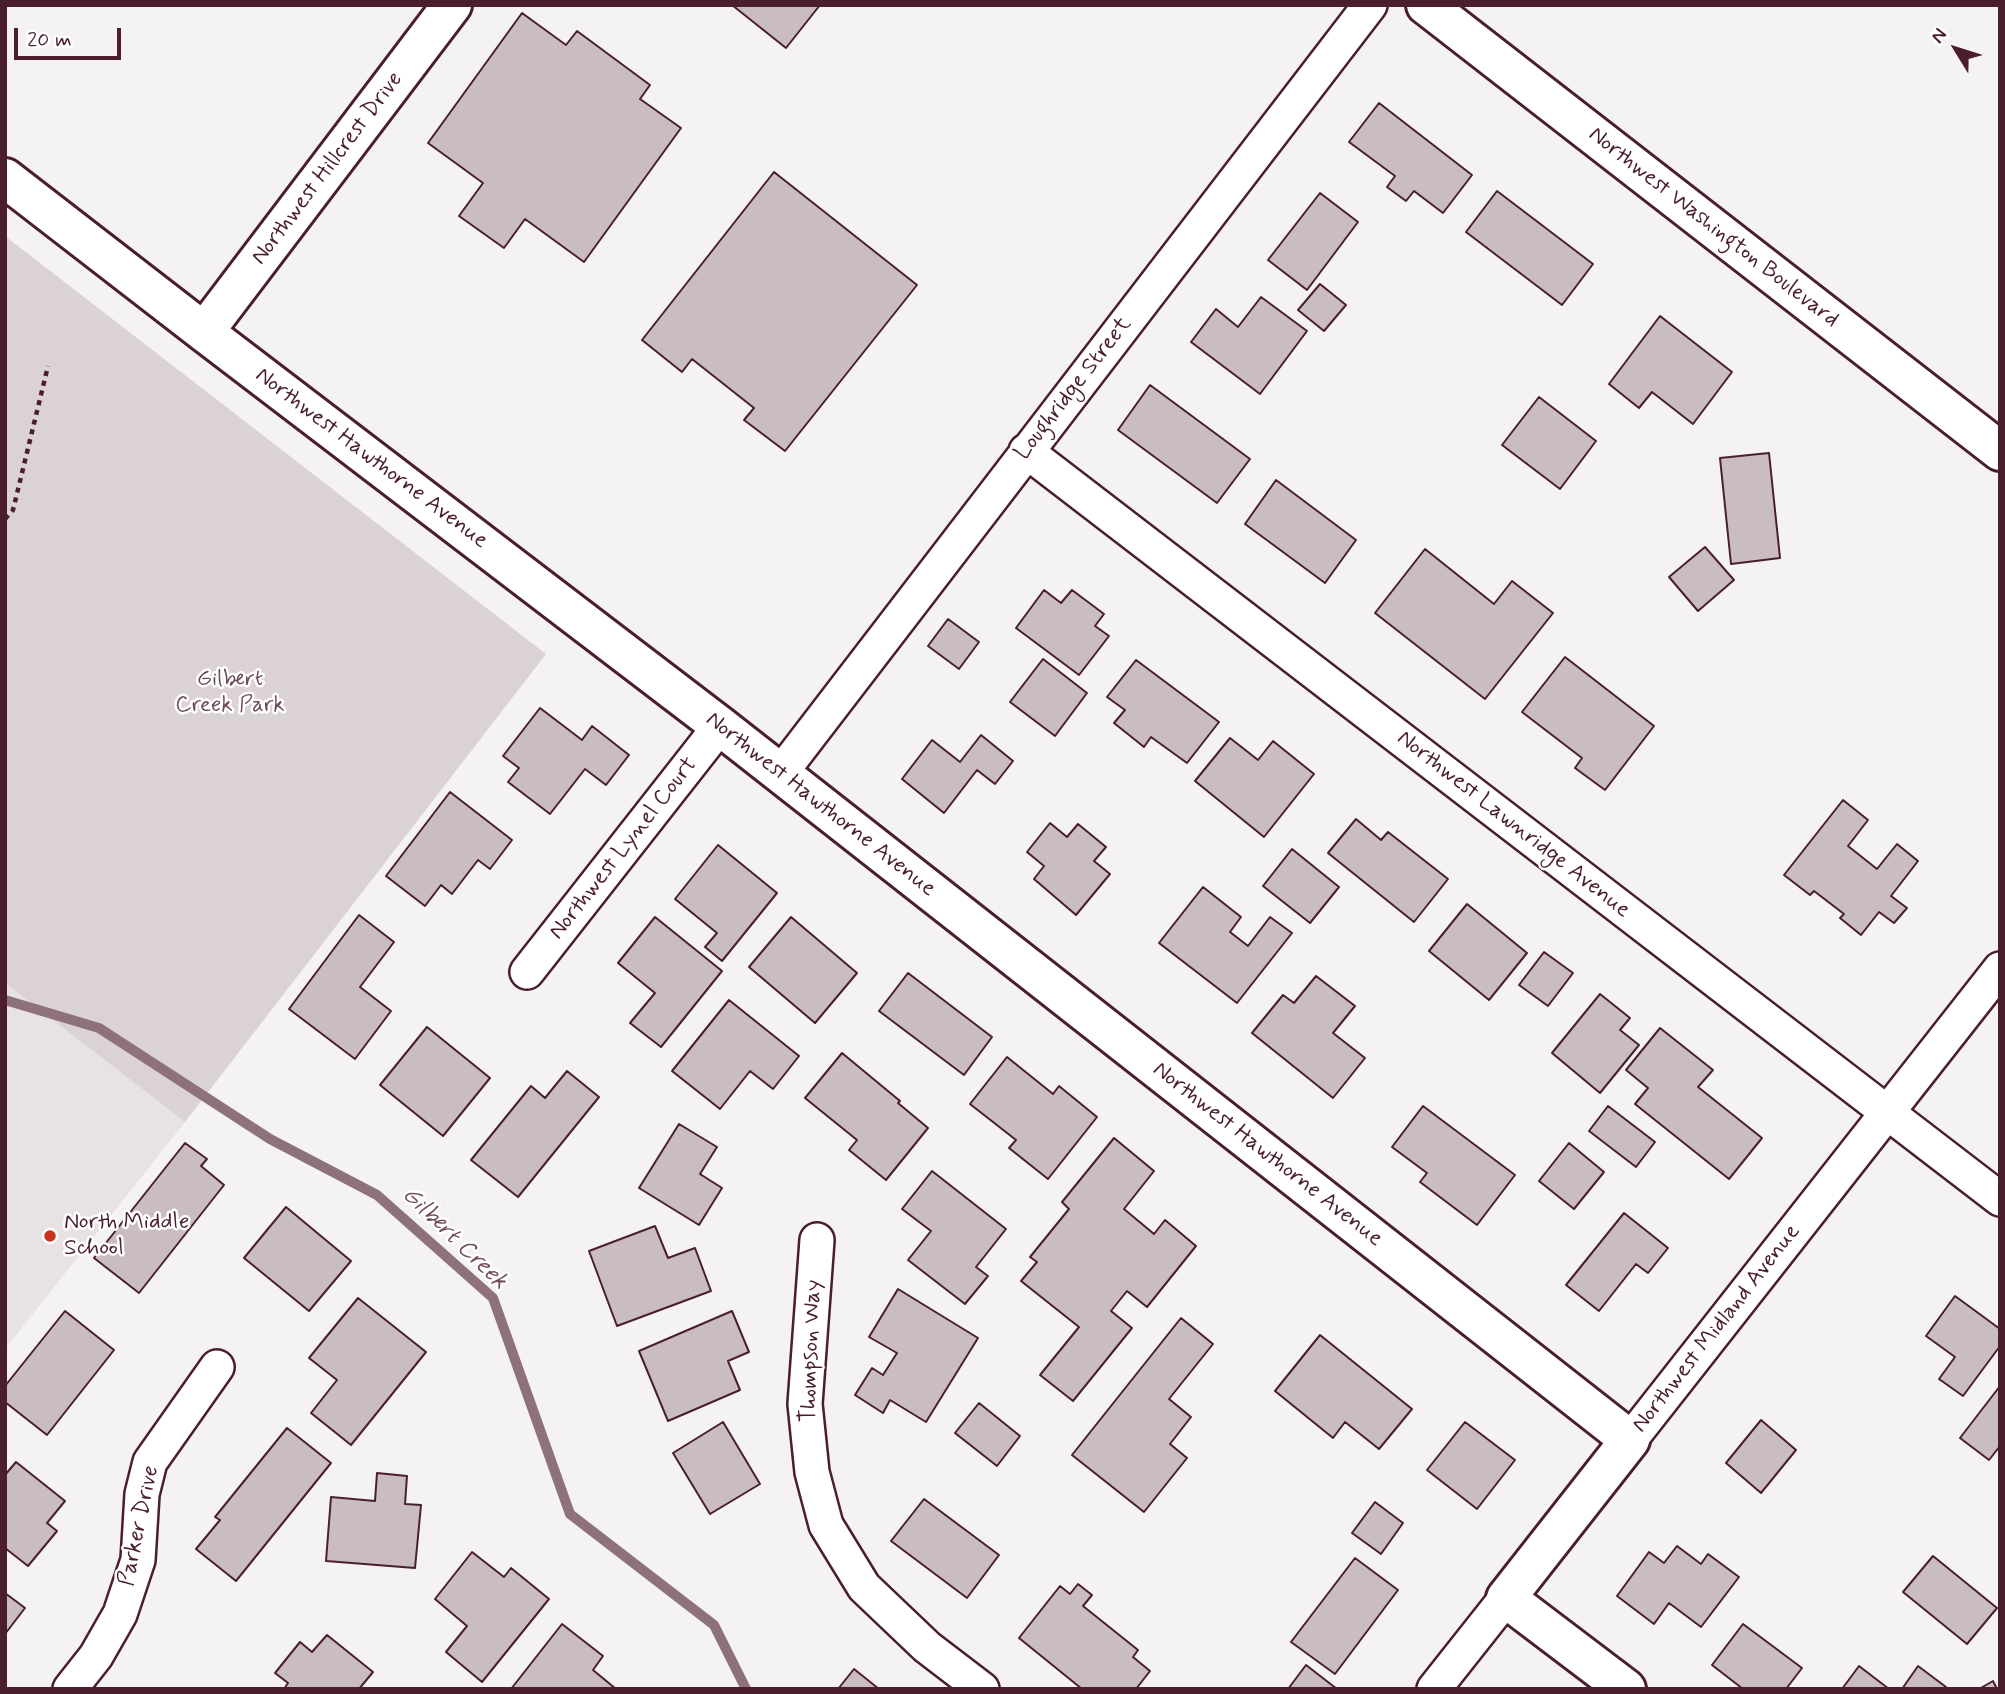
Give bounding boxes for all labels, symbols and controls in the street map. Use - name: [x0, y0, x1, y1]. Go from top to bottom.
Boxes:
- scale bar: [18, 14, 124, 58]
- north arrow: [1921, 14, 1991, 84]
- text: N: [1925, 23, 1953, 48]
- text: 20 m: [27, 26, 72, 54]
- street label: Northwest Hillcrest Drive: [246, 67, 410, 271]
- street label: Northwest Washington Boulevard: [1582, 122, 1844, 334]
- street label: Loughridge Street: [1009, 312, 1139, 466]
- street label: Northwest Hawthorne Avenue: [249, 362, 493, 556]
- park label: Gilbert Creek Park: [175, 666, 285, 720]
- street label: Northwest Hawthorne Avenue: [699, 707, 941, 903]
- street label: Northwest Lawnridge Avenue: [1391, 725, 1635, 925]
- street label: Northwest Lynel Court: [544, 752, 704, 946]
- street label: Northwest Hawthorne Avenue: [1146, 1057, 1388, 1253]
- water label: Gilbert Creek: [395, 1181, 513, 1297]
- place label: North Middle School: [64, 1209, 189, 1263]
- street label: Northwest Midland Avenue: [1627, 1219, 1807, 1439]
- marker: North Middle School: [42, 1228, 58, 1244]
- street label: Thompson Way: [796, 1279, 828, 1423]
- street label: Parker Drive: [114, 1463, 166, 1589]

